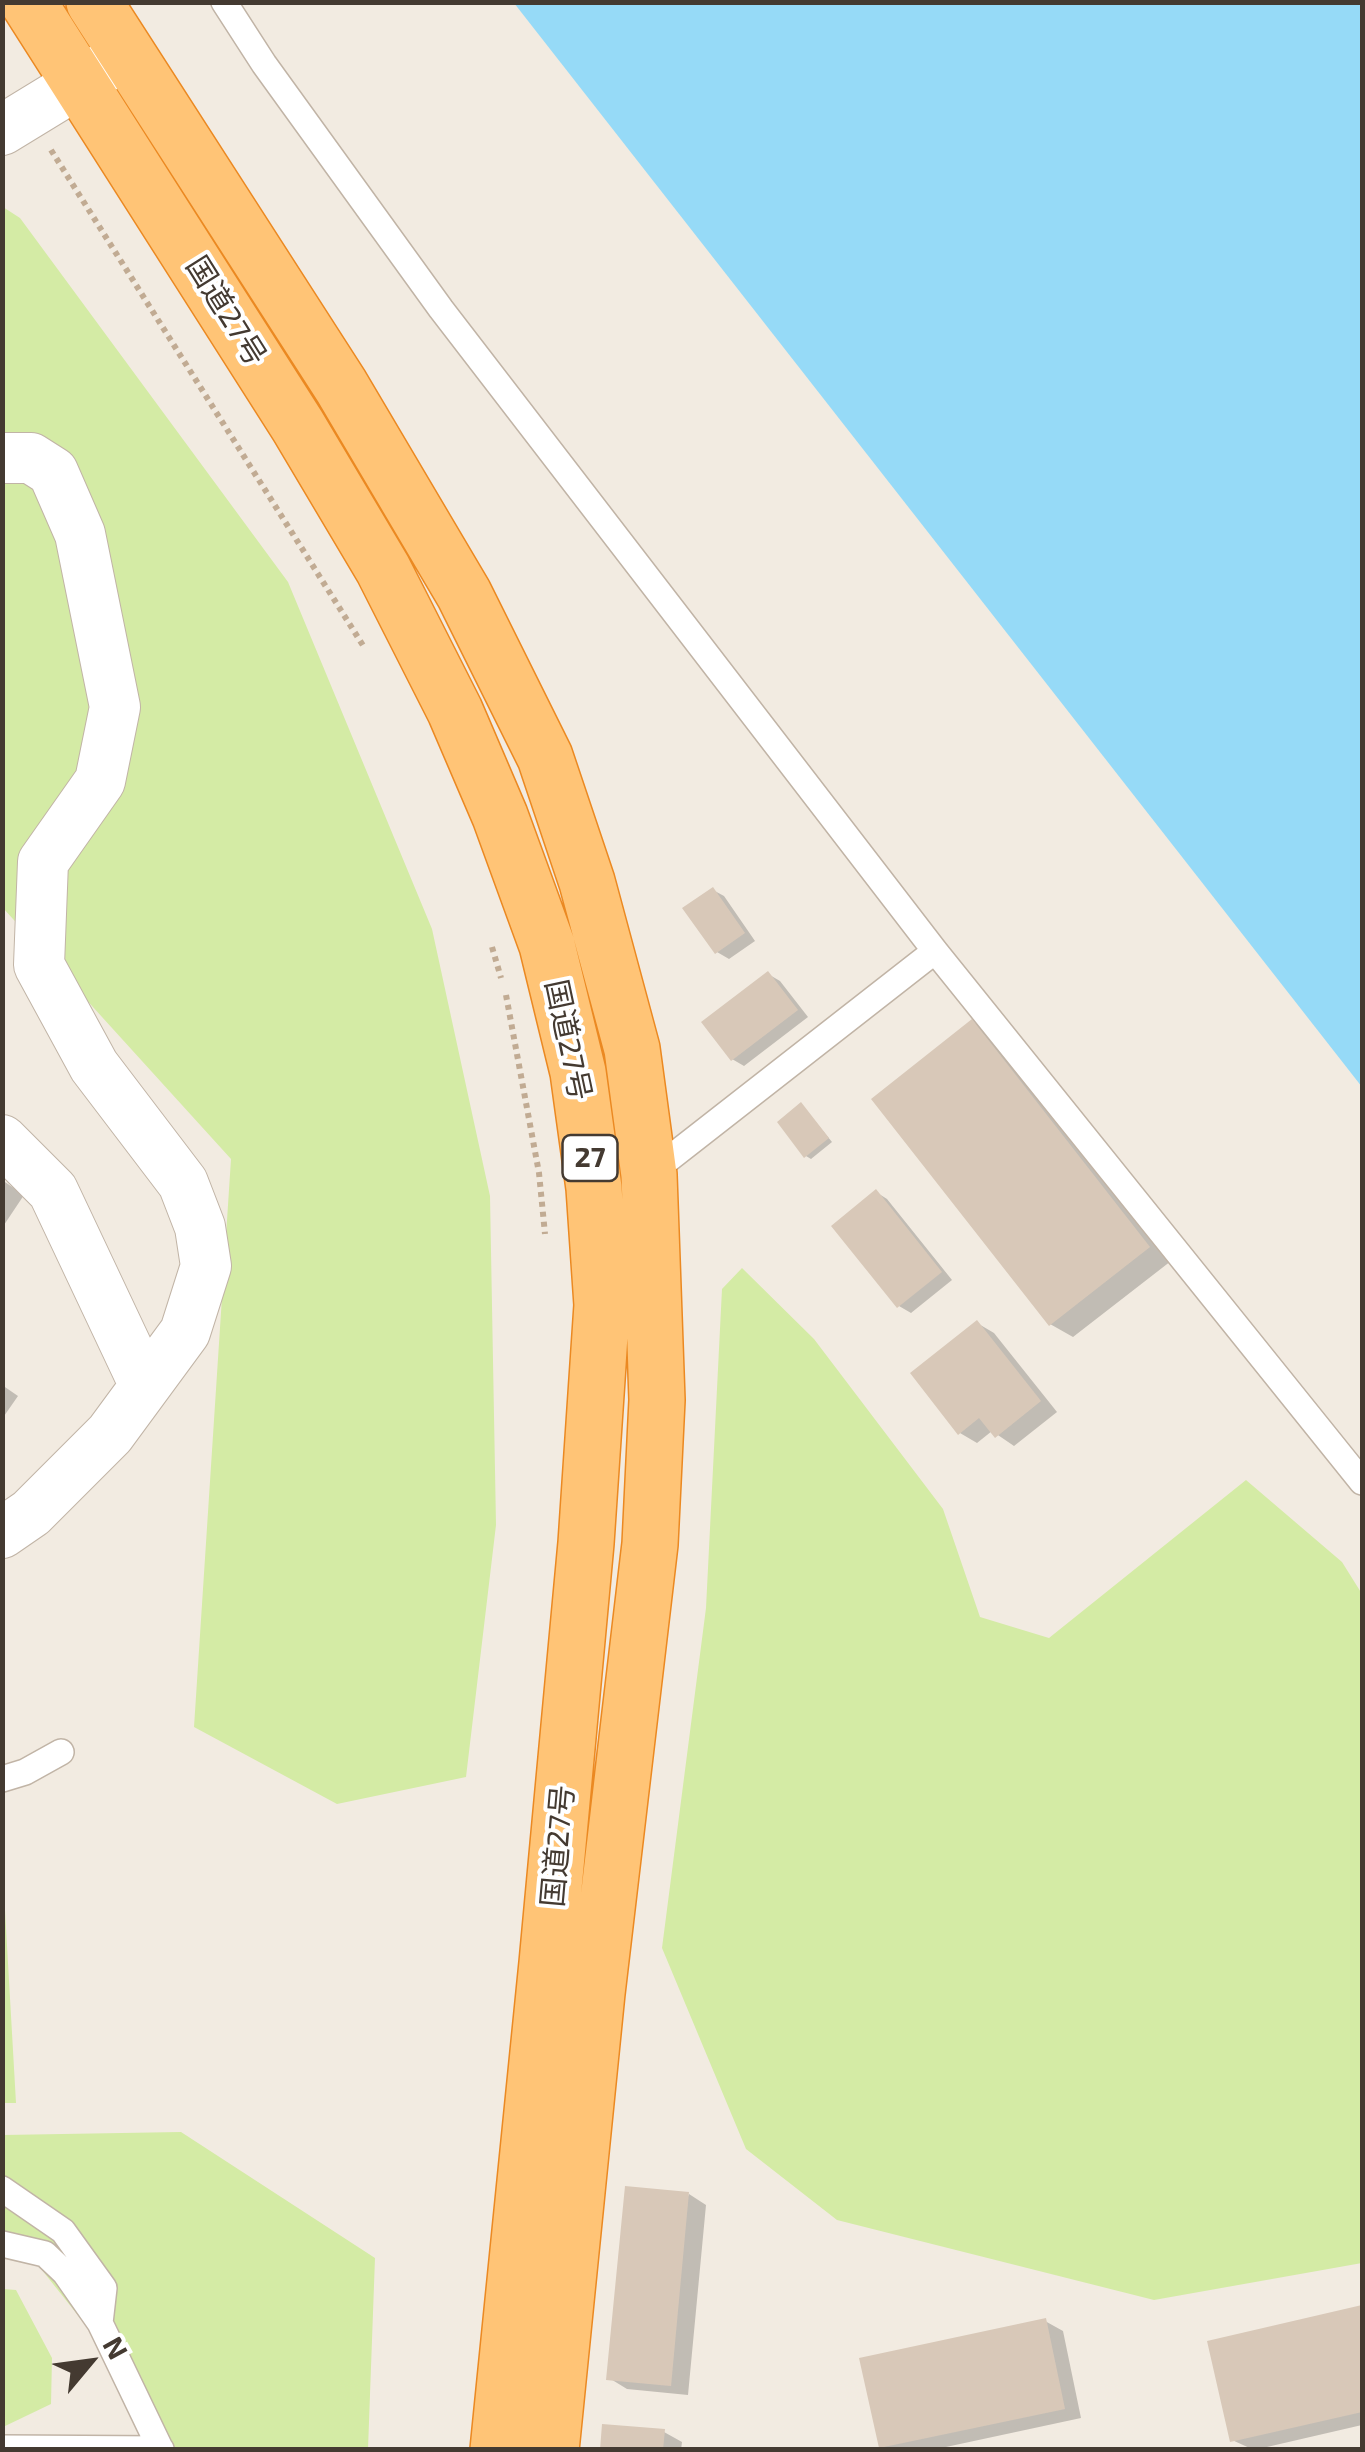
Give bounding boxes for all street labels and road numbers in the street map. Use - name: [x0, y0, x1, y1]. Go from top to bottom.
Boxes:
- street label: 国道27号: [178, 250, 274, 372]
- street label: 国道27号: [538, 976, 598, 1104]
- road number: 27: [562, 1135, 618, 1181]
- street label: 国道27号: [535, 1784, 581, 1908]

